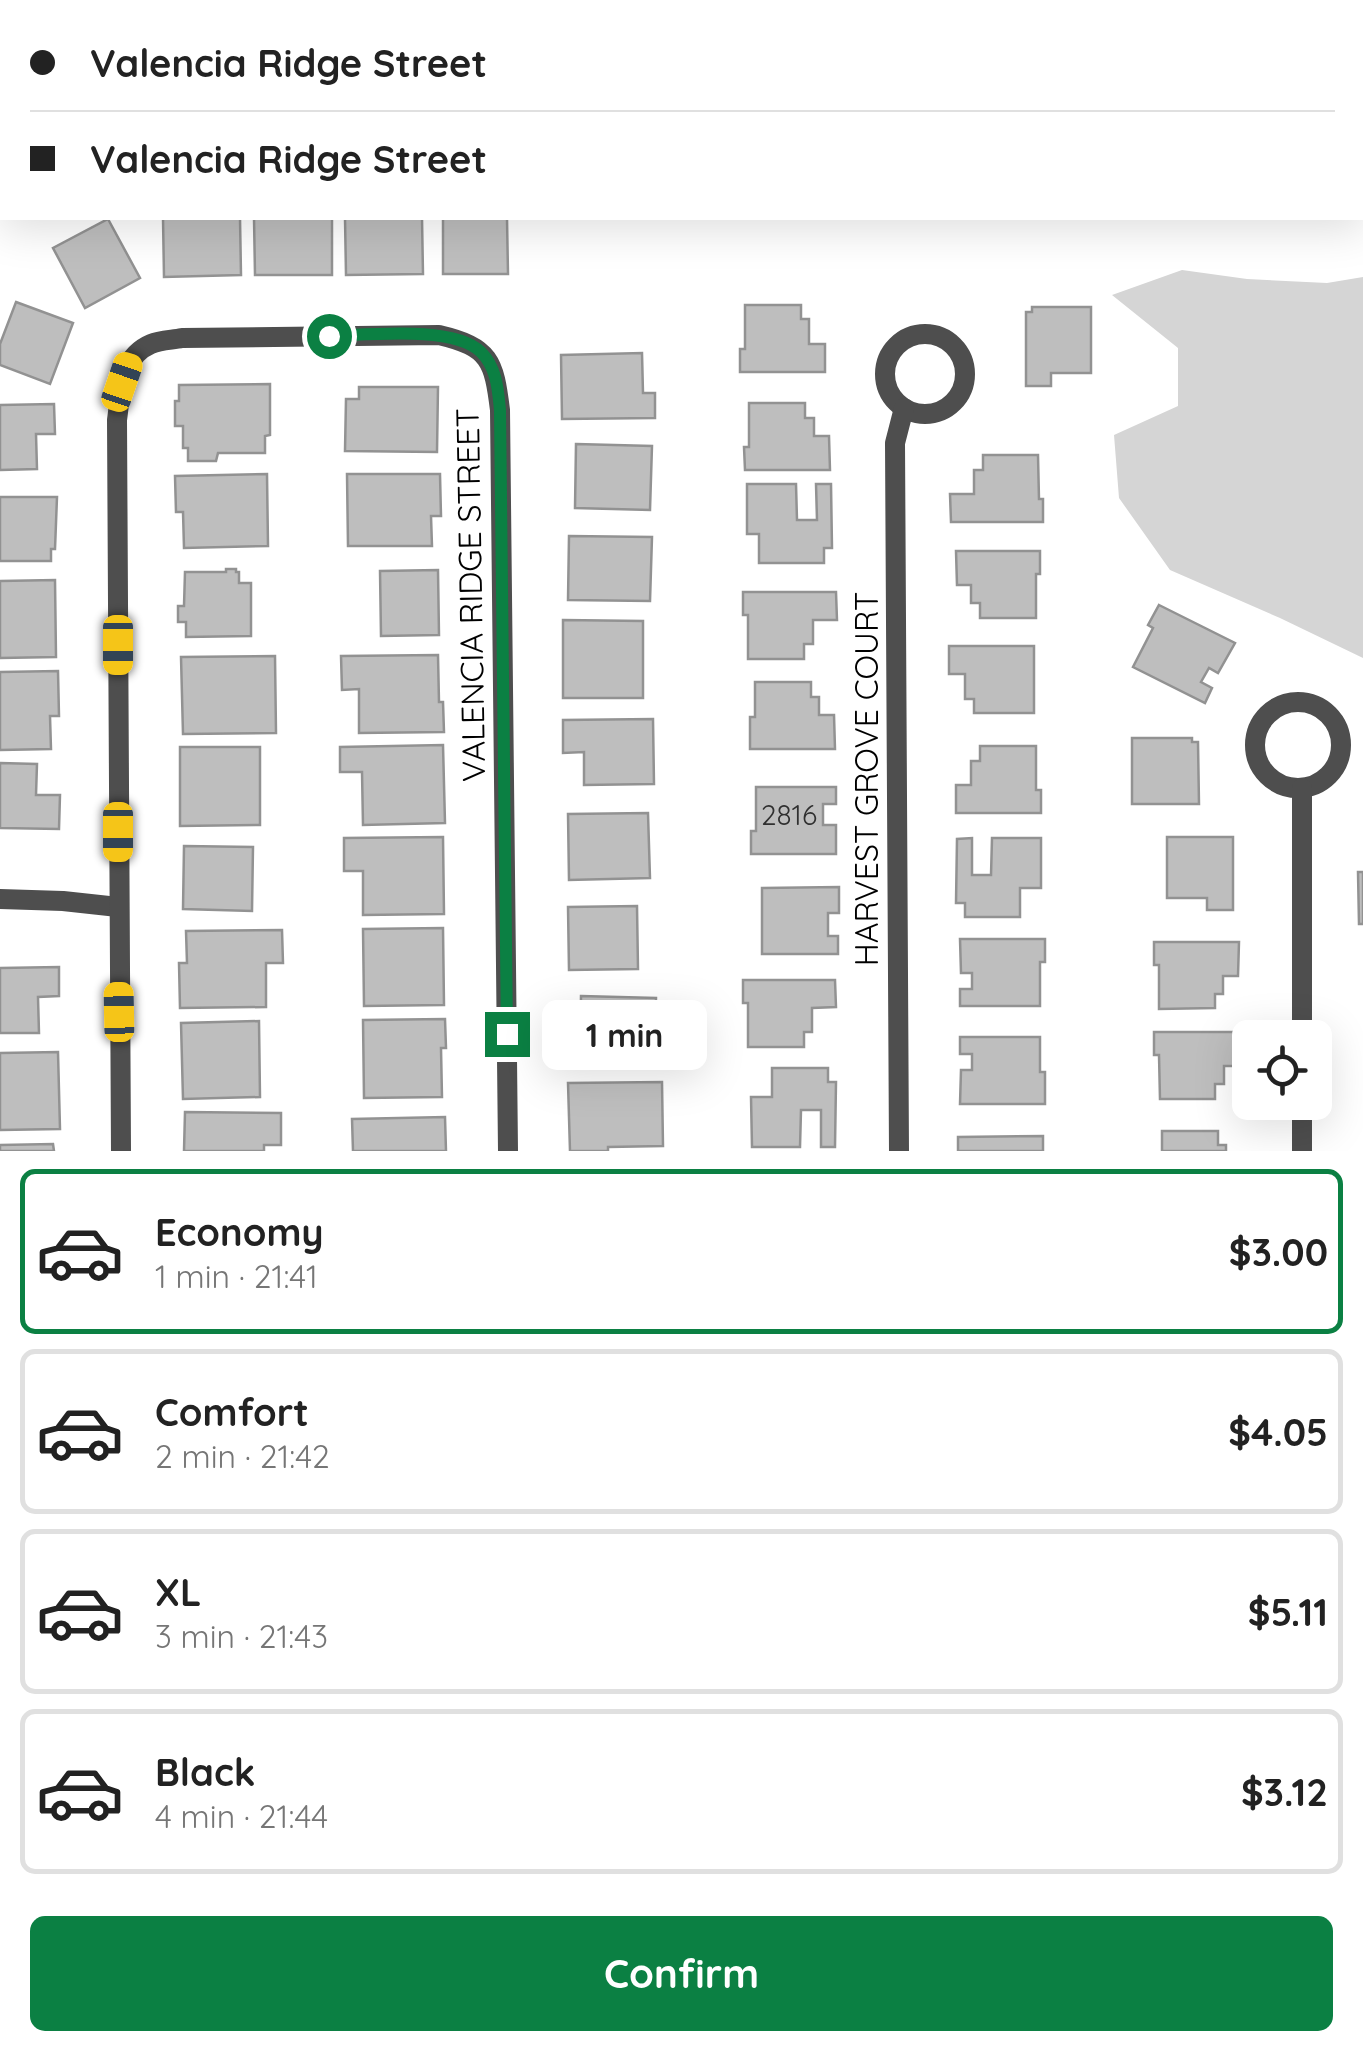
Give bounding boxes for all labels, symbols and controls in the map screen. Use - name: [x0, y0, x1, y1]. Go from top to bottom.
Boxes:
- text: Valencia Ridge Street: [90, 39, 487, 87]
- text: Valencia Ridge Street: [90, 135, 487, 183]
- route start: [307, 314, 352, 359]
- car: [98, 349, 146, 415]
- street label: VALENCIA RIDGE STREET: [447, 408, 493, 782]
- street label: HARVEST GROVE COURT: [846, 592, 886, 966]
- car: [103, 615, 133, 675]
- house number: 2816: [761, 797, 817, 832]
- car: [103, 802, 133, 862]
- car: [103, 982, 135, 1042]
- callout: 1 min: [542, 999, 707, 1069]
- route end: [485, 1012, 530, 1057]
- text: 1 min: [586, 1015, 663, 1055]
- map controls: [1232, 1020, 1332, 1120]
- button: locate: [1232, 1020, 1332, 1120]
- icon: car: [35, 1207, 125, 1297]
- text: Economy: [155, 1208, 324, 1256]
- text: $3.00: [1229, 1228, 1328, 1276]
- text: 1 min · 21:41: [155, 1256, 318, 1296]
- icon: car: [35, 1387, 125, 1477]
- text: Comfort: [155, 1388, 309, 1436]
- text: $4.05: [1228, 1408, 1328, 1456]
- text: 2 min · 21:42: [155, 1436, 330, 1476]
- icon: car: [35, 1567, 125, 1657]
- text: XL: [155, 1568, 201, 1616]
- text: $5.11: [1248, 1588, 1328, 1636]
- text: 3 min · 21:43: [155, 1616, 328, 1656]
- icon: car: [35, 1747, 125, 1837]
- text: Black: [155, 1748, 255, 1796]
- text: $3.12: [1241, 1768, 1328, 1816]
- text: 4 min · 21:44: [155, 1796, 328, 1836]
- button: Confirm: [30, 1916, 1333, 2031]

